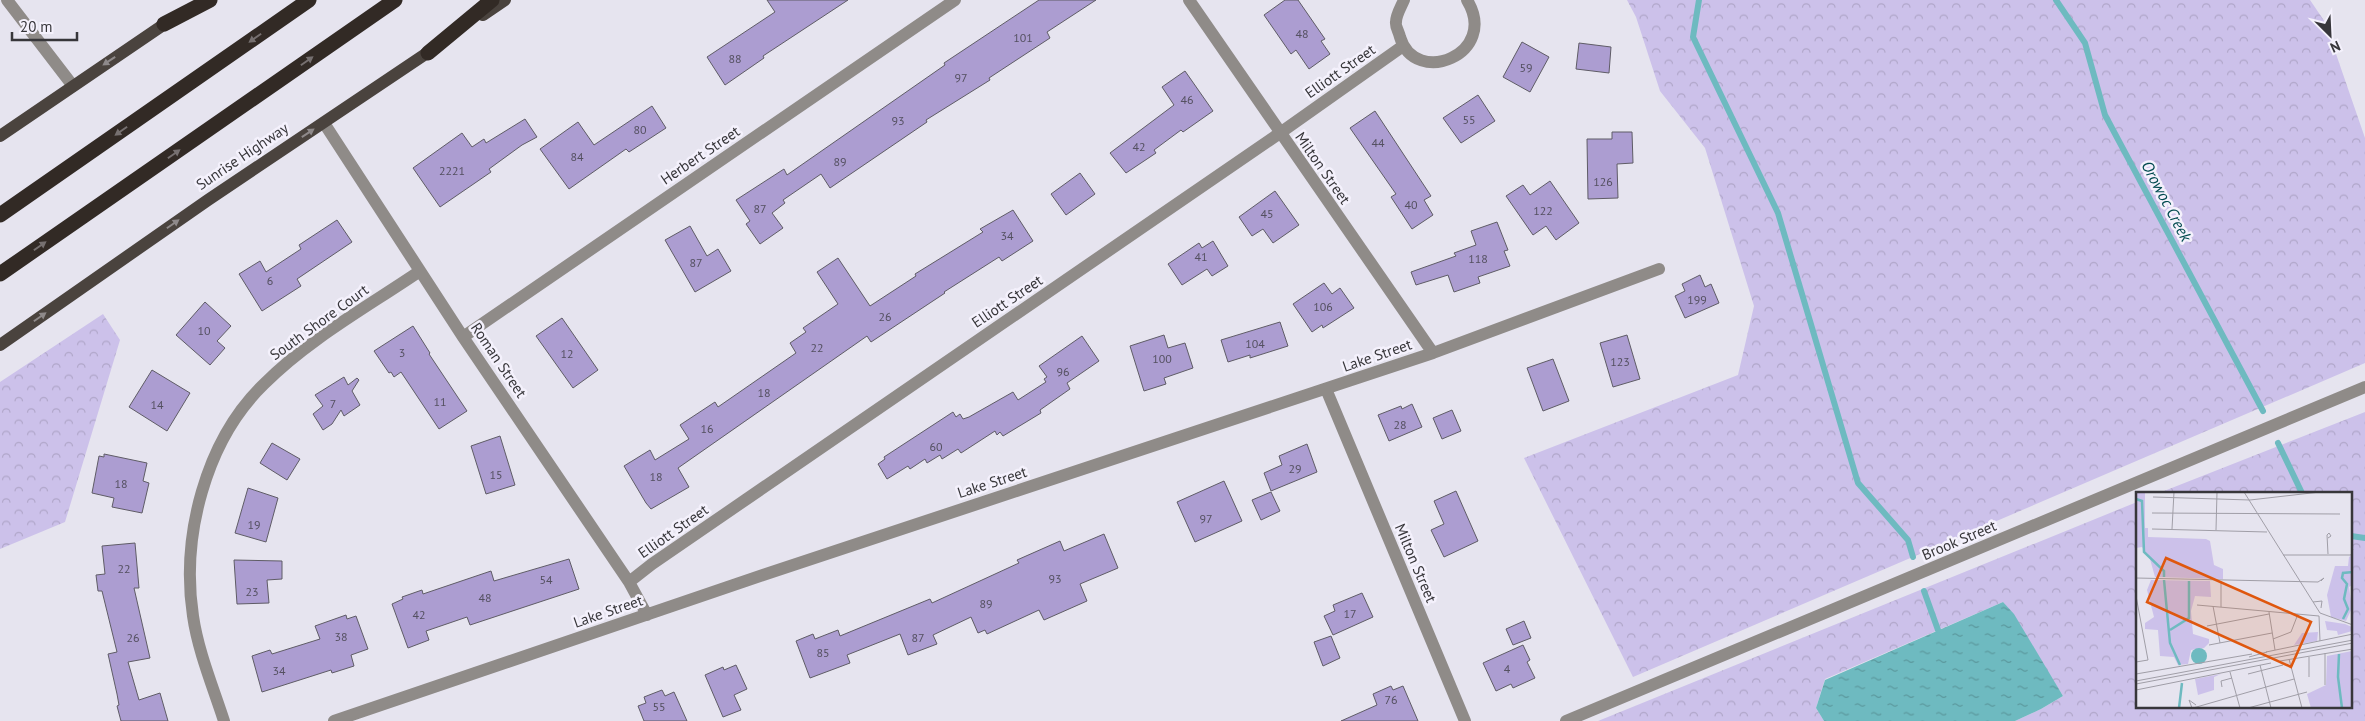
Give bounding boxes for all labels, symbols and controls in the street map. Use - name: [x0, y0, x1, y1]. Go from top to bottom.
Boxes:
- scale bar: [12, 10, 78, 42]
- north arrow: [2305, 10, 2355, 60]
- text: 20 m: [20, 17, 53, 36]
- house number: 48: [1295, 26, 1309, 41]
- house number: 101: [1013, 30, 1033, 45]
- one-way arrow: [248, 33, 261, 43]
- text: N: [2327, 37, 2343, 57]
- street label: Elliott Street: [1301, 40, 1379, 102]
- house number: 88: [728, 51, 742, 66]
- one-way arrow: [103, 56, 116, 66]
- one-way arrow: [300, 56, 314, 66]
- house number: 59: [1519, 60, 1533, 75]
- house number: 97: [954, 70, 968, 85]
- house number: 46: [1180, 92, 1194, 107]
- house number: 55: [1462, 112, 1476, 127]
- house number: 93: [891, 113, 905, 128]
- street label: Sunrise Highway: [192, 118, 292, 194]
- house number: 80: [633, 122, 647, 137]
- street label: Herbert Street: [657, 122, 743, 188]
- one-way arrow: [114, 126, 128, 136]
- one-way arrow: [301, 128, 315, 138]
- street label: Milton Street: [1291, 128, 1355, 208]
- house number: 44: [1371, 135, 1385, 150]
- house number: 42: [1132, 139, 1146, 154]
- one-way arrow: [167, 149, 180, 159]
- house number: 84: [570, 149, 584, 164]
- house number: 89: [833, 154, 847, 169]
- water label: Orowoc Creek: [2137, 157, 2197, 245]
- house number: 2221: [439, 163, 465, 178]
- house number: 126: [1593, 174, 1613, 189]
- house number: 40: [1404, 197, 1418, 212]
- house number: 87: [753, 201, 767, 216]
- house number: 122: [1533, 203, 1553, 218]
- house number: 45: [1260, 206, 1274, 221]
- one-way arrow: [166, 219, 180, 229]
- house number: 34: [1000, 228, 1014, 243]
- one-way arrow: [33, 241, 47, 251]
- house number: 41: [1194, 249, 1208, 264]
- house number: 118: [1468, 251, 1488, 266]
- house number: 87: [689, 255, 703, 270]
- street label: Elliott Street: [968, 270, 1046, 332]
- house number: 6: [267, 273, 273, 288]
- street label: South Shore Court: [266, 280, 372, 364]
- house number: 199: [1687, 292, 1707, 307]
- house number: 106: [1313, 299, 1333, 314]
- house number: 26: [878, 309, 892, 324]
- one-way arrow: [33, 312, 47, 322]
- street label: Roman Street: [467, 319, 531, 401]
- house number: 10: [197, 323, 211, 338]
- street label: Lake Street: [1340, 334, 1414, 376]
- house number: 104: [1245, 336, 1265, 351]
- house number: 22: [810, 340, 824, 355]
- house number: 3: [399, 345, 405, 360]
- house number: 12: [560, 346, 574, 361]
- house number: 100: [1152, 351, 1172, 366]
- house number: 123: [1610, 354, 1630, 369]
- house number: 96: [1056, 364, 1070, 379]
- house number: 18: [757, 385, 771, 400]
- house number: 11: [433, 394, 447, 409]
- house number: 7: [330, 396, 336, 411]
- house number: 14: [150, 397, 164, 412]
- house number: 28: [1393, 417, 1407, 432]
- house number: 16: [700, 421, 714, 436]
- house number: 60: [929, 439, 943, 454]
- house number: 29: [1288, 461, 1302, 476]
- street label: Lake Street: [955, 462, 1029, 502]
- house number: 15: [489, 467, 503, 482]
- house number: 18: [649, 469, 663, 484]
- house number: 18: [114, 476, 128, 491]
- inset map: [2136, 492, 2352, 708]
- street label: Elliott Street: [634, 500, 712, 562]
- house number: 97: [1199, 511, 1213, 526]
- street label: Brook Street: [1919, 516, 1999, 564]
- house number: 19: [247, 517, 261, 532]
- street label: Milton Street: [1391, 521, 1441, 605]
- house number: 22: [117, 561, 131, 576]
- house number: 93: [1048, 571, 1062, 586]
- house number: 54: [539, 572, 553, 587]
- house number: 23: [245, 584, 259, 599]
- house number: 48: [478, 590, 492, 605]
- street label: Lake Street: [571, 590, 645, 632]
- house number: 89: [979, 596, 993, 611]
- house number: 17: [1343, 606, 1357, 621]
- house number: 42: [412, 607, 426, 622]
- house number: 38: [334, 629, 348, 644]
- house number: 26: [126, 630, 140, 645]
- house number: 87: [911, 630, 925, 645]
- house number: 85: [816, 645, 830, 660]
- house number: 4: [1504, 661, 1511, 676]
- house number: 34: [272, 663, 286, 678]
- house number: 76: [1384, 692, 1398, 707]
- house number: 55: [652, 699, 666, 714]

